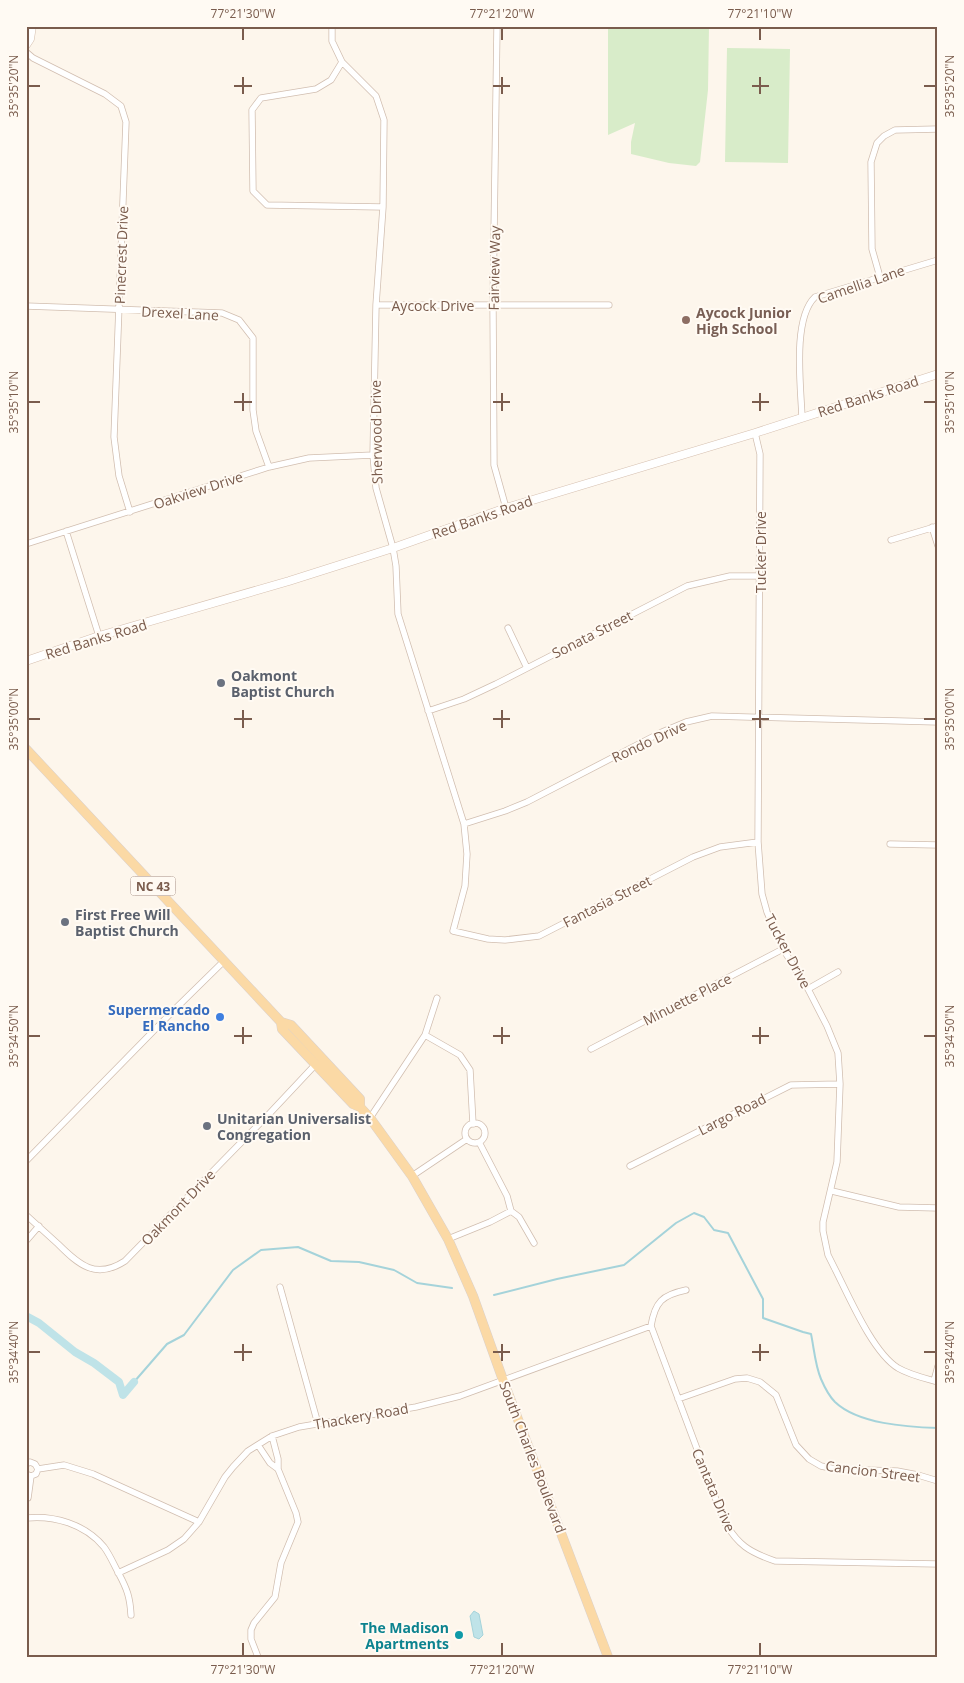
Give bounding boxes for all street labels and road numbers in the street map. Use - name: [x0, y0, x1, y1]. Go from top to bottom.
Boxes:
- street label: Pinecrest Drive: [110, 205, 132, 304]
- street label: Fairview Way: [484, 224, 504, 311]
- street label: Camellia Lane: [815, 260, 907, 308]
- street label: Aycock Drive: [392, 296, 475, 315]
- street label: Drexel Lane: [141, 301, 219, 325]
- street label: Red Banks Road: [815, 371, 921, 421]
- street label: Sherwood Drive: [366, 380, 386, 484]
- street label: Oakview Drive: [151, 467, 245, 513]
- street label: Red Banks Road: [429, 491, 535, 543]
- street label: Tucker Drive: [751, 511, 770, 593]
- street label: Sonata Street: [548, 606, 636, 662]
- street label: Red Banks Road: [43, 615, 149, 663]
- street label: Rondo Drive: [608, 715, 690, 767]
- street label: Fantasia Street: [559, 870, 655, 932]
- road number: NC 43: [130, 876, 176, 896]
- street label: Tucker Drive: [760, 910, 816, 992]
- street label: Minuette Place: [639, 968, 735, 1029]
- street label: Largo Road: [695, 1089, 769, 1139]
- street label: Oakmont Drive: [137, 1165, 219, 1249]
- street label: South Charles Boulevard: [495, 1378, 571, 1536]
- street label: Thackery Road: [312, 1398, 410, 1434]
- street label: Cantata Drive: [688, 1445, 740, 1535]
- street label: Cancion Street: [825, 1456, 921, 1486]

